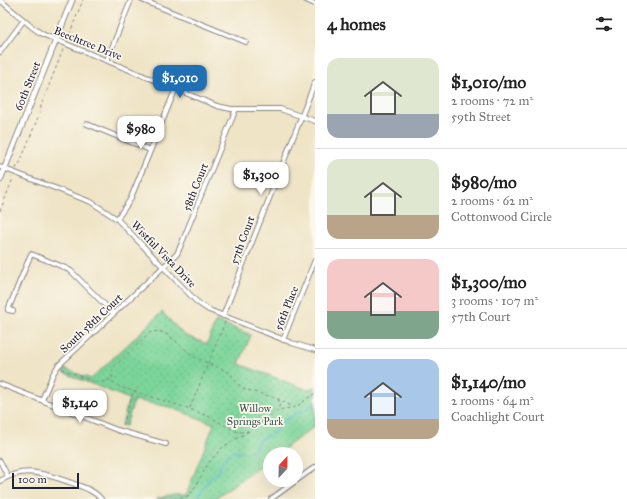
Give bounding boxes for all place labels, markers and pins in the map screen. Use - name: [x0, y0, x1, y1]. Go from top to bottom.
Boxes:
- pin: $1,010: [147, 65, 213, 99]
- pin: $980: [117, 116, 165, 150]
- pin: $1,300: [228, 162, 294, 196]
- pin: $1,140: [47, 390, 113, 424]

